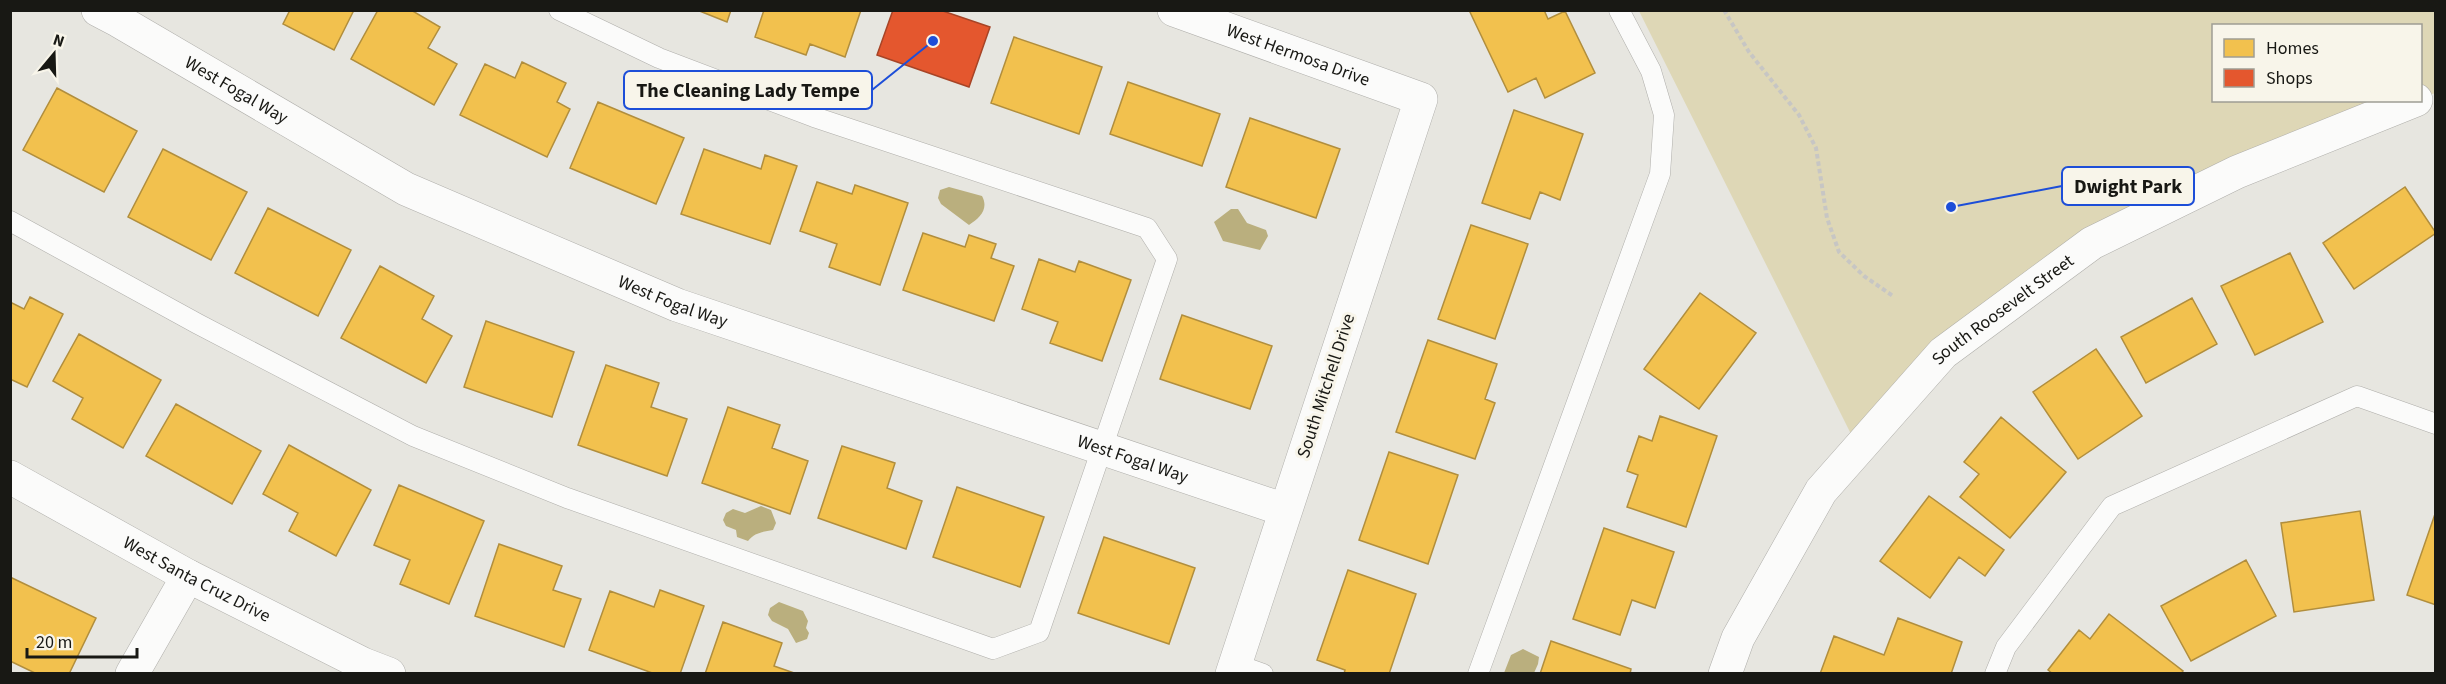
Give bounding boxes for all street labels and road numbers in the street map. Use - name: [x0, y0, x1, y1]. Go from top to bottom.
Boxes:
- street label: West Hermosa Drive: [1223, 17, 1373, 92]
- street label: West Fogal Way: [180, 50, 293, 130]
- street label: South Roosevelt Street: [1926, 248, 2079, 370]
- street label: West Fogal Way: [614, 269, 732, 334]
- street label: South Mitchell Drive: [1291, 310, 1361, 462]
- street label: West Fogal Way: [1074, 428, 1192, 489]
- street label: West Santa Cruz Drive: [119, 530, 275, 628]

